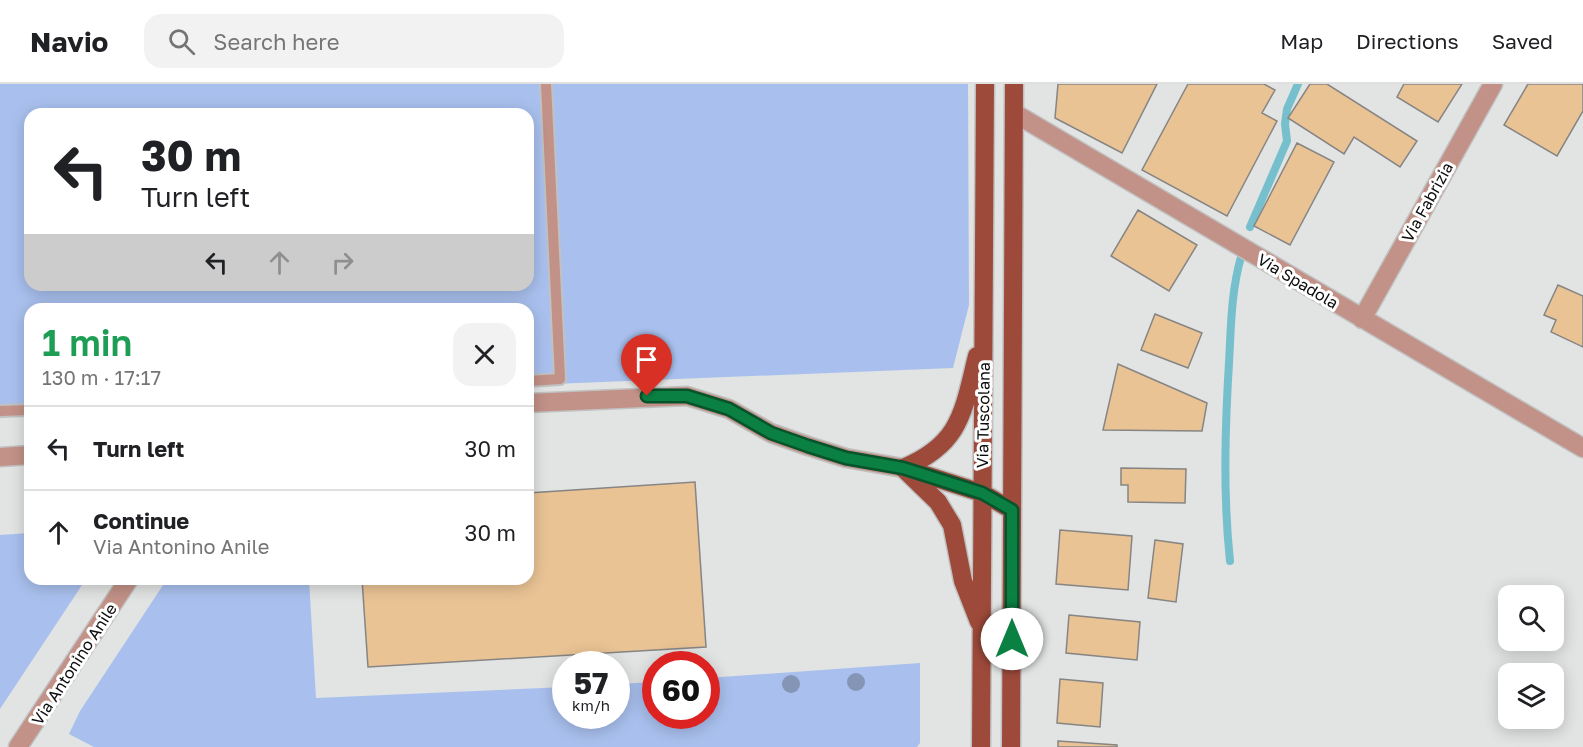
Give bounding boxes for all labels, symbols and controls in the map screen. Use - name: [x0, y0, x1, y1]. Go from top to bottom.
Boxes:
- search box: [144, 14, 564, 68]
- text: Navio: [30, 25, 108, 58]
- icon: search: [165, 25, 198, 58]
- text: Search here: [213, 28, 339, 55]
- text: Map: [1280, 28, 1323, 54]
- text: Directions: [1356, 28, 1459, 54]
- text: Saved: [1492, 28, 1553, 54]
- text: 30 m: [141, 130, 241, 180]
- icon: left: [42, 132, 120, 210]
- street label: Via Fabrizia: [1397, 159, 1457, 245]
- text: Turn left: [141, 181, 250, 213]
- icon: left: [200, 246, 233, 279]
- icon: ahead: [263, 246, 296, 279]
- icon: right: [326, 246, 359, 279]
- street label: Via Spadola: [1254, 249, 1342, 313]
- text: 1 min: [42, 321, 132, 364]
- button: close: [453, 323, 516, 386]
- pin: [621, 334, 672, 396]
- icon: arrive: [630, 343, 663, 376]
- street label: Via Tuscolana: [972, 362, 994, 468]
- text: 130 m · 17:17: [42, 365, 161, 389]
- icon: left: [42, 432, 75, 465]
- text: Turn left: [93, 435, 184, 462]
- text: 30 m: [465, 435, 516, 462]
- text: Continue: [93, 507, 189, 534]
- icon: ahead: [42, 516, 75, 549]
- text: 30 m: [465, 519, 516, 546]
- text: Via Antonino Anile: [93, 534, 269, 558]
- map controls: [1498, 585, 1564, 729]
- button: search: [1498, 585, 1564, 651]
- street label: Via Antonino Anile: [27, 599, 121, 729]
- position arrow: [980, 607, 1044, 671]
- speed limit sign: 60: [642, 651, 720, 729]
- button: layers: [1498, 663, 1564, 729]
- text: 57: [574, 665, 608, 701]
- text: km/h: [572, 696, 610, 714]

